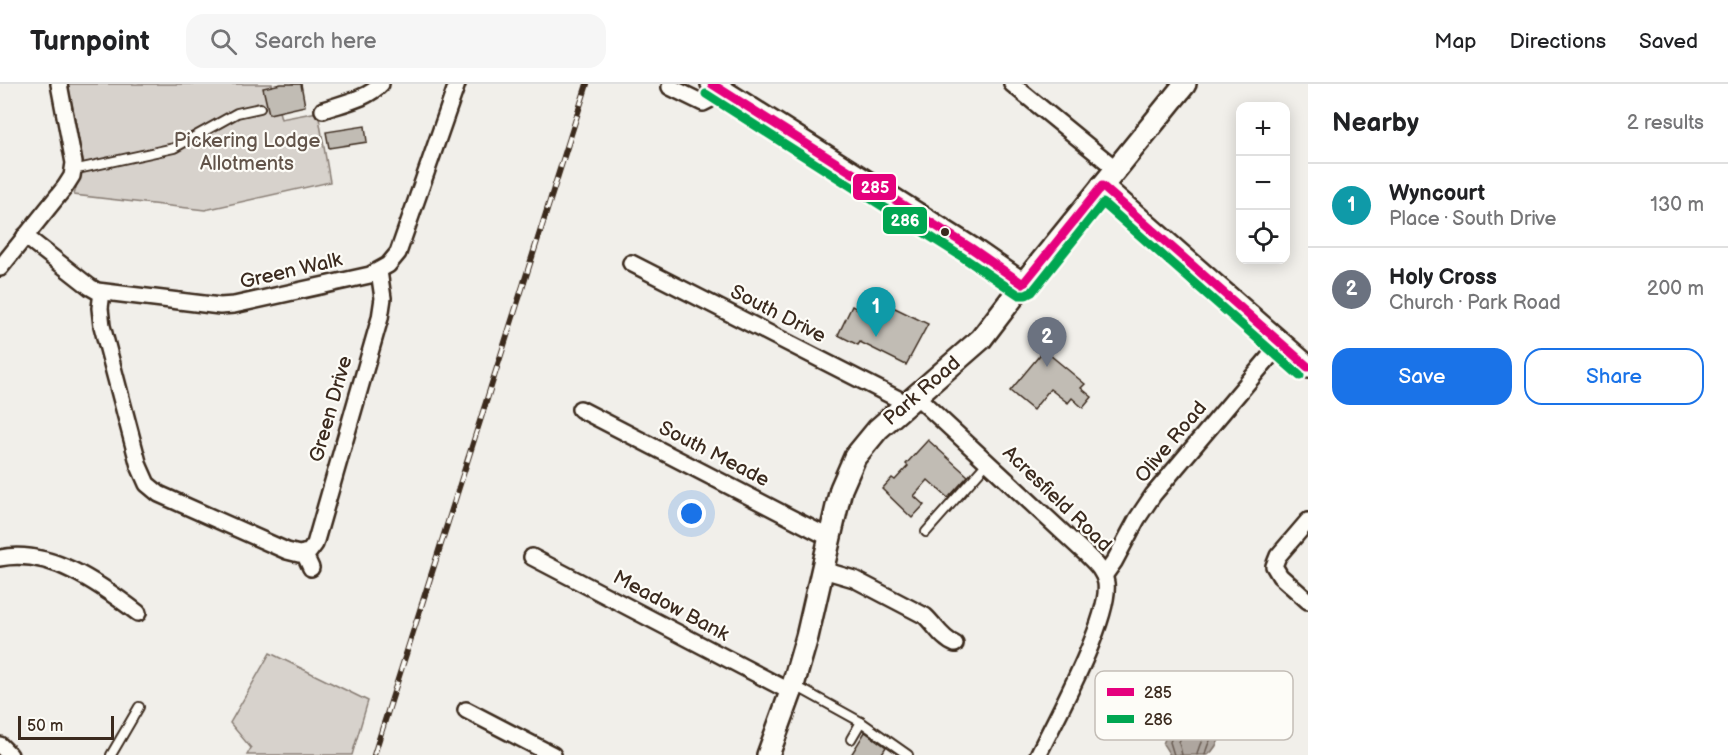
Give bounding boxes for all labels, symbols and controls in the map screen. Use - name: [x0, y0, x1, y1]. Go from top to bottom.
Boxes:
- search box: [186, 14, 606, 68]
- text: Turnpoint: [30, 25, 150, 58]
- icon: search: [207, 25, 240, 58]
- text: Search here: [255, 28, 377, 55]
- text: Map: [1434, 29, 1477, 54]
- text: Directions: [1510, 29, 1606, 54]
- text: Saved: [1639, 29, 1698, 54]
- map controls: [1236, 102, 1290, 264]
- button: +: [1236, 102, 1290, 156]
- text: Nearby: [1332, 108, 1419, 139]
- text: 2 results: [1627, 111, 1704, 135]
- park label: Pickering Lodge Allotments: [174, 129, 320, 176]
- button: −: [1236, 156, 1290, 210]
- line badge: 285: [852, 173, 897, 201]
- text: 285: [861, 179, 889, 198]
- text: Wyncourt: [1389, 180, 1485, 207]
- text: 1: [1347, 193, 1356, 217]
- text: 130 m: [1650, 193, 1704, 217]
- line badge: 286: [882, 206, 928, 235]
- text: Place · South Drive: [1389, 207, 1556, 231]
- button: locate: [1236, 210, 1290, 264]
- text: 286: [891, 212, 920, 231]
- unlabelled marker: [939, 226, 951, 238]
- street label: Green Walk: [238, 248, 345, 294]
- text: Holy Cross: [1389, 264, 1497, 291]
- text: 2: [1346, 277, 1357, 301]
- text: 200 m: [1647, 277, 1704, 301]
- street label: South Drive: [726, 280, 830, 348]
- pin: 1: [856, 288, 896, 337]
- text: Church · Park Road: [1389, 291, 1561, 315]
- pin: 2: [1028, 318, 1066, 367]
- button: Save: [1332, 348, 1512, 405]
- button: Share: [1524, 348, 1704, 405]
- street label: Park Road: [879, 351, 965, 431]
- street label: Green Drive: [304, 353, 358, 465]
- street label: Olive Road: [1130, 396, 1212, 488]
- street label: South Meade: [655, 416, 773, 492]
- street label: Acresfield Road: [998, 441, 1116, 557]
- your location: [677, 499, 706, 528]
- street label: Meadow Bank: [609, 565, 733, 647]
- legend: [1095, 671, 1293, 740]
- text: 285: [1144, 684, 1172, 703]
- text: 286: [1144, 711, 1173, 730]
- scale bar: [18, 713, 114, 740]
- text: 50 m: [27, 717, 63, 736]

